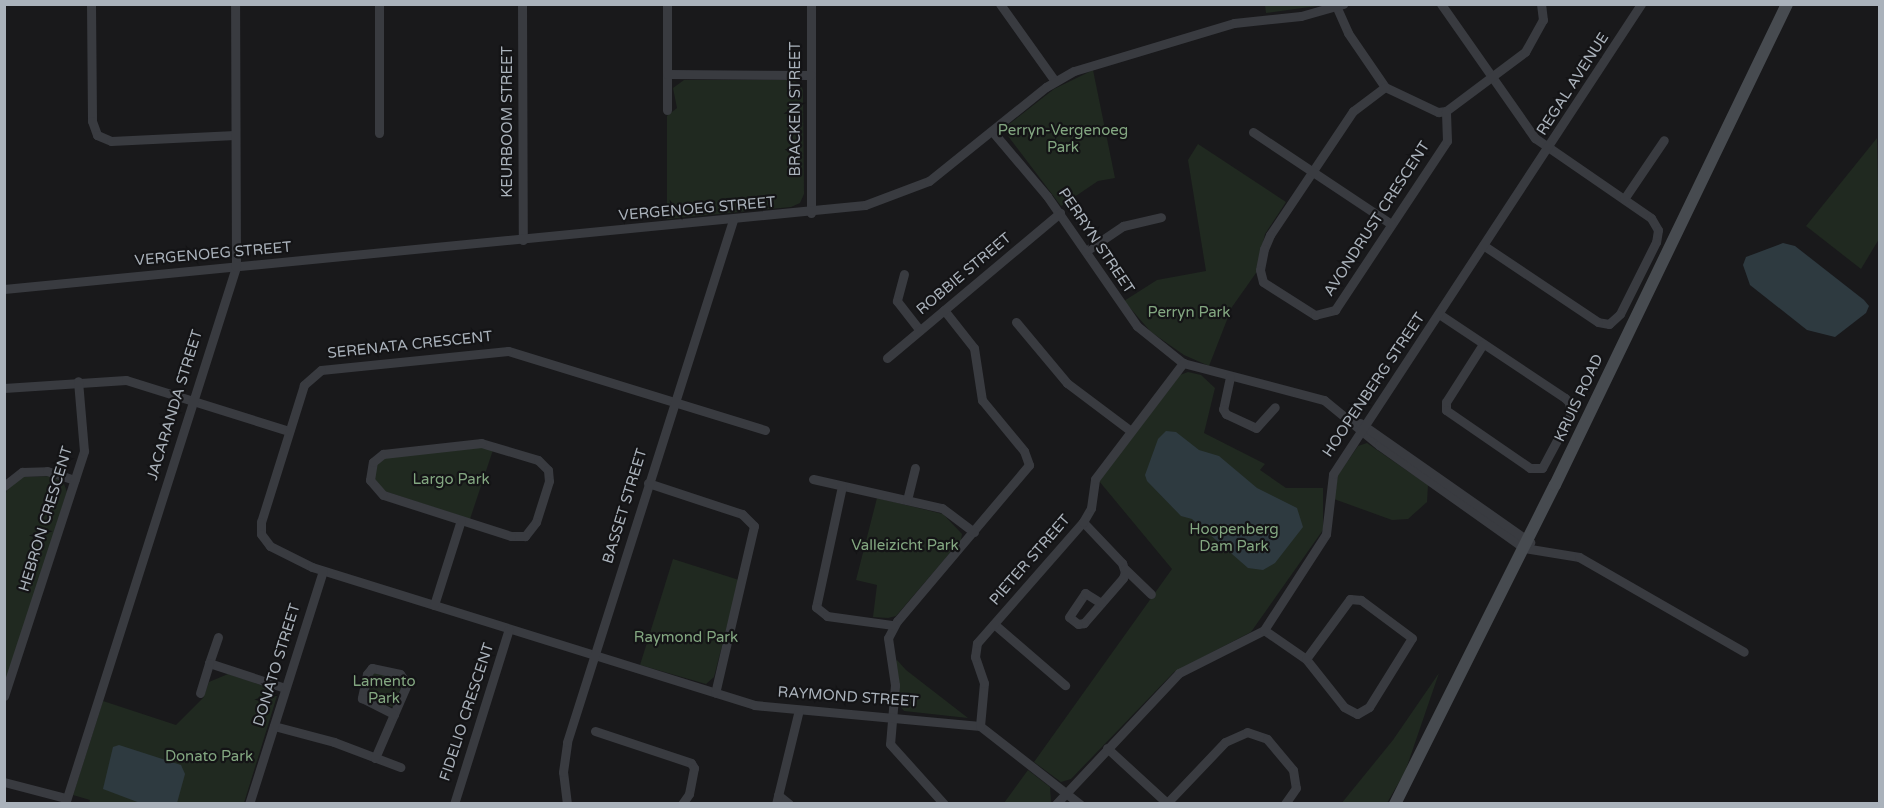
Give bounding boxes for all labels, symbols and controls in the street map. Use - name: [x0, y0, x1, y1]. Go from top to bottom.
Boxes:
- street label: REGAL AVENUE: [1533, 29, 1613, 139]
- street label: BRACKEN STREET: [787, 42, 805, 176]
- street label: KEURBOOM STREET: [499, 46, 517, 198]
- park label: Perryn-Vergenoeg Park: [998, 121, 1128, 156]
- street label: AVONDRUST CRESCENT: [1320, 138, 1434, 300]
- street label: PERRYN STREET: [1054, 185, 1138, 297]
- street label: VERGENOEG STREET: [618, 193, 776, 225]
- street label: ROBBIE STREET: [913, 229, 1015, 319]
- street label: VERGENOEG STREET: [134, 238, 292, 270]
- park label: Perryn Park: [1148, 304, 1230, 322]
- street label: HOOPENBERG STREET: [1319, 309, 1429, 461]
- street label: SERENATA CRESCENT: [327, 327, 493, 363]
- street label: JACARANDA STREET: [144, 328, 206, 482]
- street label: KRUIS ROAD: [1551, 351, 1607, 445]
- street label: HEBRON CRESCENT: [15, 444, 77, 594]
- street label: BASSET STREET: [599, 446, 651, 566]
- park label: Largo Park: [412, 471, 490, 489]
- street label: PIETER STREET: [986, 511, 1074, 609]
- park label: Hoopenberg Dam Park: [1189, 520, 1279, 555]
- park label: Valleizicht Park: [851, 537, 959, 555]
- street label: DONATO STREET: [250, 601, 304, 729]
- park label: Raymond Park: [634, 629, 738, 647]
- street label: FIDELIO CRESCENT: [436, 641, 498, 783]
- park label: Lamento Park: [352, 672, 416, 707]
- street label: RAYMOND STREET: [777, 683, 919, 711]
- park label: Donato Park: [165, 748, 253, 766]

